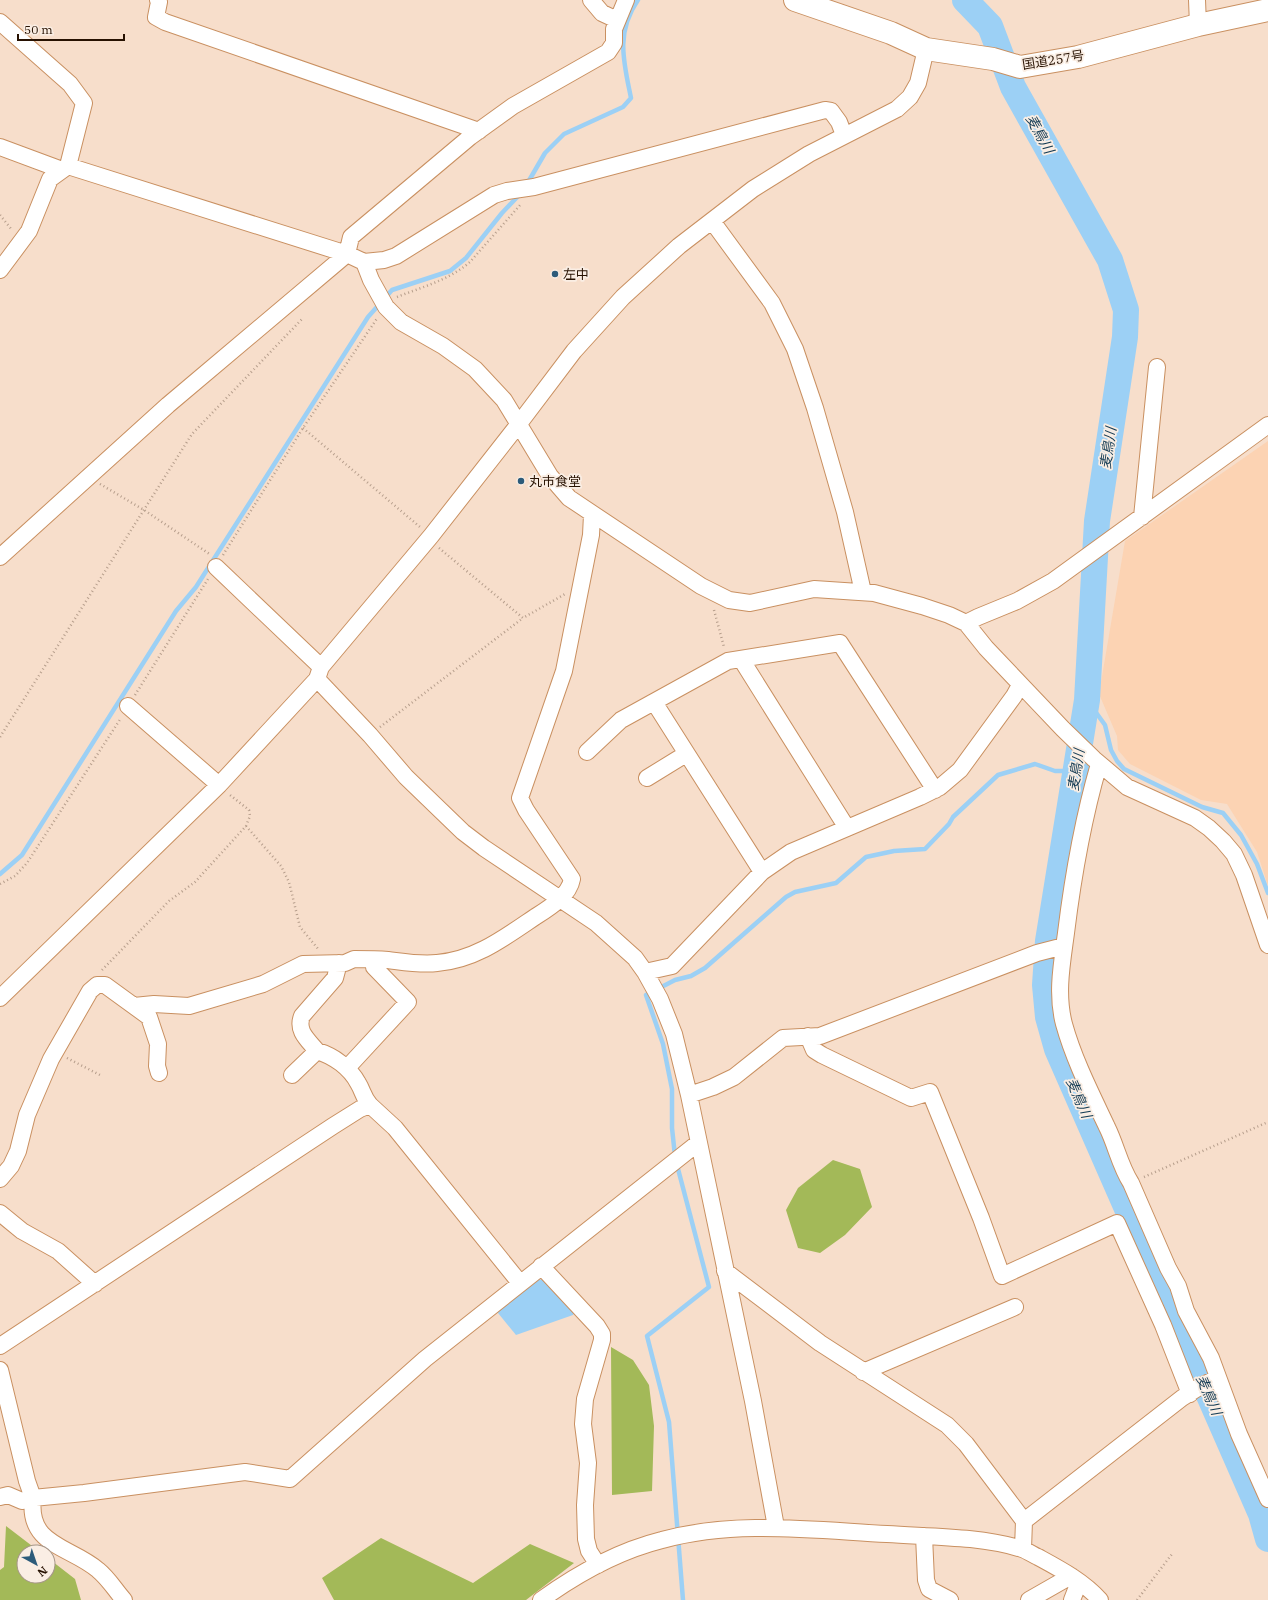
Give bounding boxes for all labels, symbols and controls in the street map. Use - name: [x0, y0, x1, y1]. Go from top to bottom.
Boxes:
- scale bar: [18, 16, 124, 42]
- text: 50 m: [24, 22, 53, 37]
- street label: 国道257号: [1021, 47, 1085, 73]
- water label: 麦鳥川: [1022, 111, 1059, 158]
- place label: 左中: [563, 266, 589, 283]
- marker: 左中: [550, 269, 560, 279]
- water label: 麦鳥川: [1096, 424, 1120, 470]
- place label: 丸市食堂: [529, 473, 581, 490]
- marker: 丸市食堂: [516, 476, 526, 486]
- water label: 麦鳥川: [1064, 746, 1088, 792]
- water label: 麦鳥川: [1062, 1075, 1097, 1123]
- water label: 麦鳥川: [1192, 1372, 1227, 1420]
- north arrow: [16, 1544, 56, 1584]
- text: N: [34, 1564, 50, 1580]

